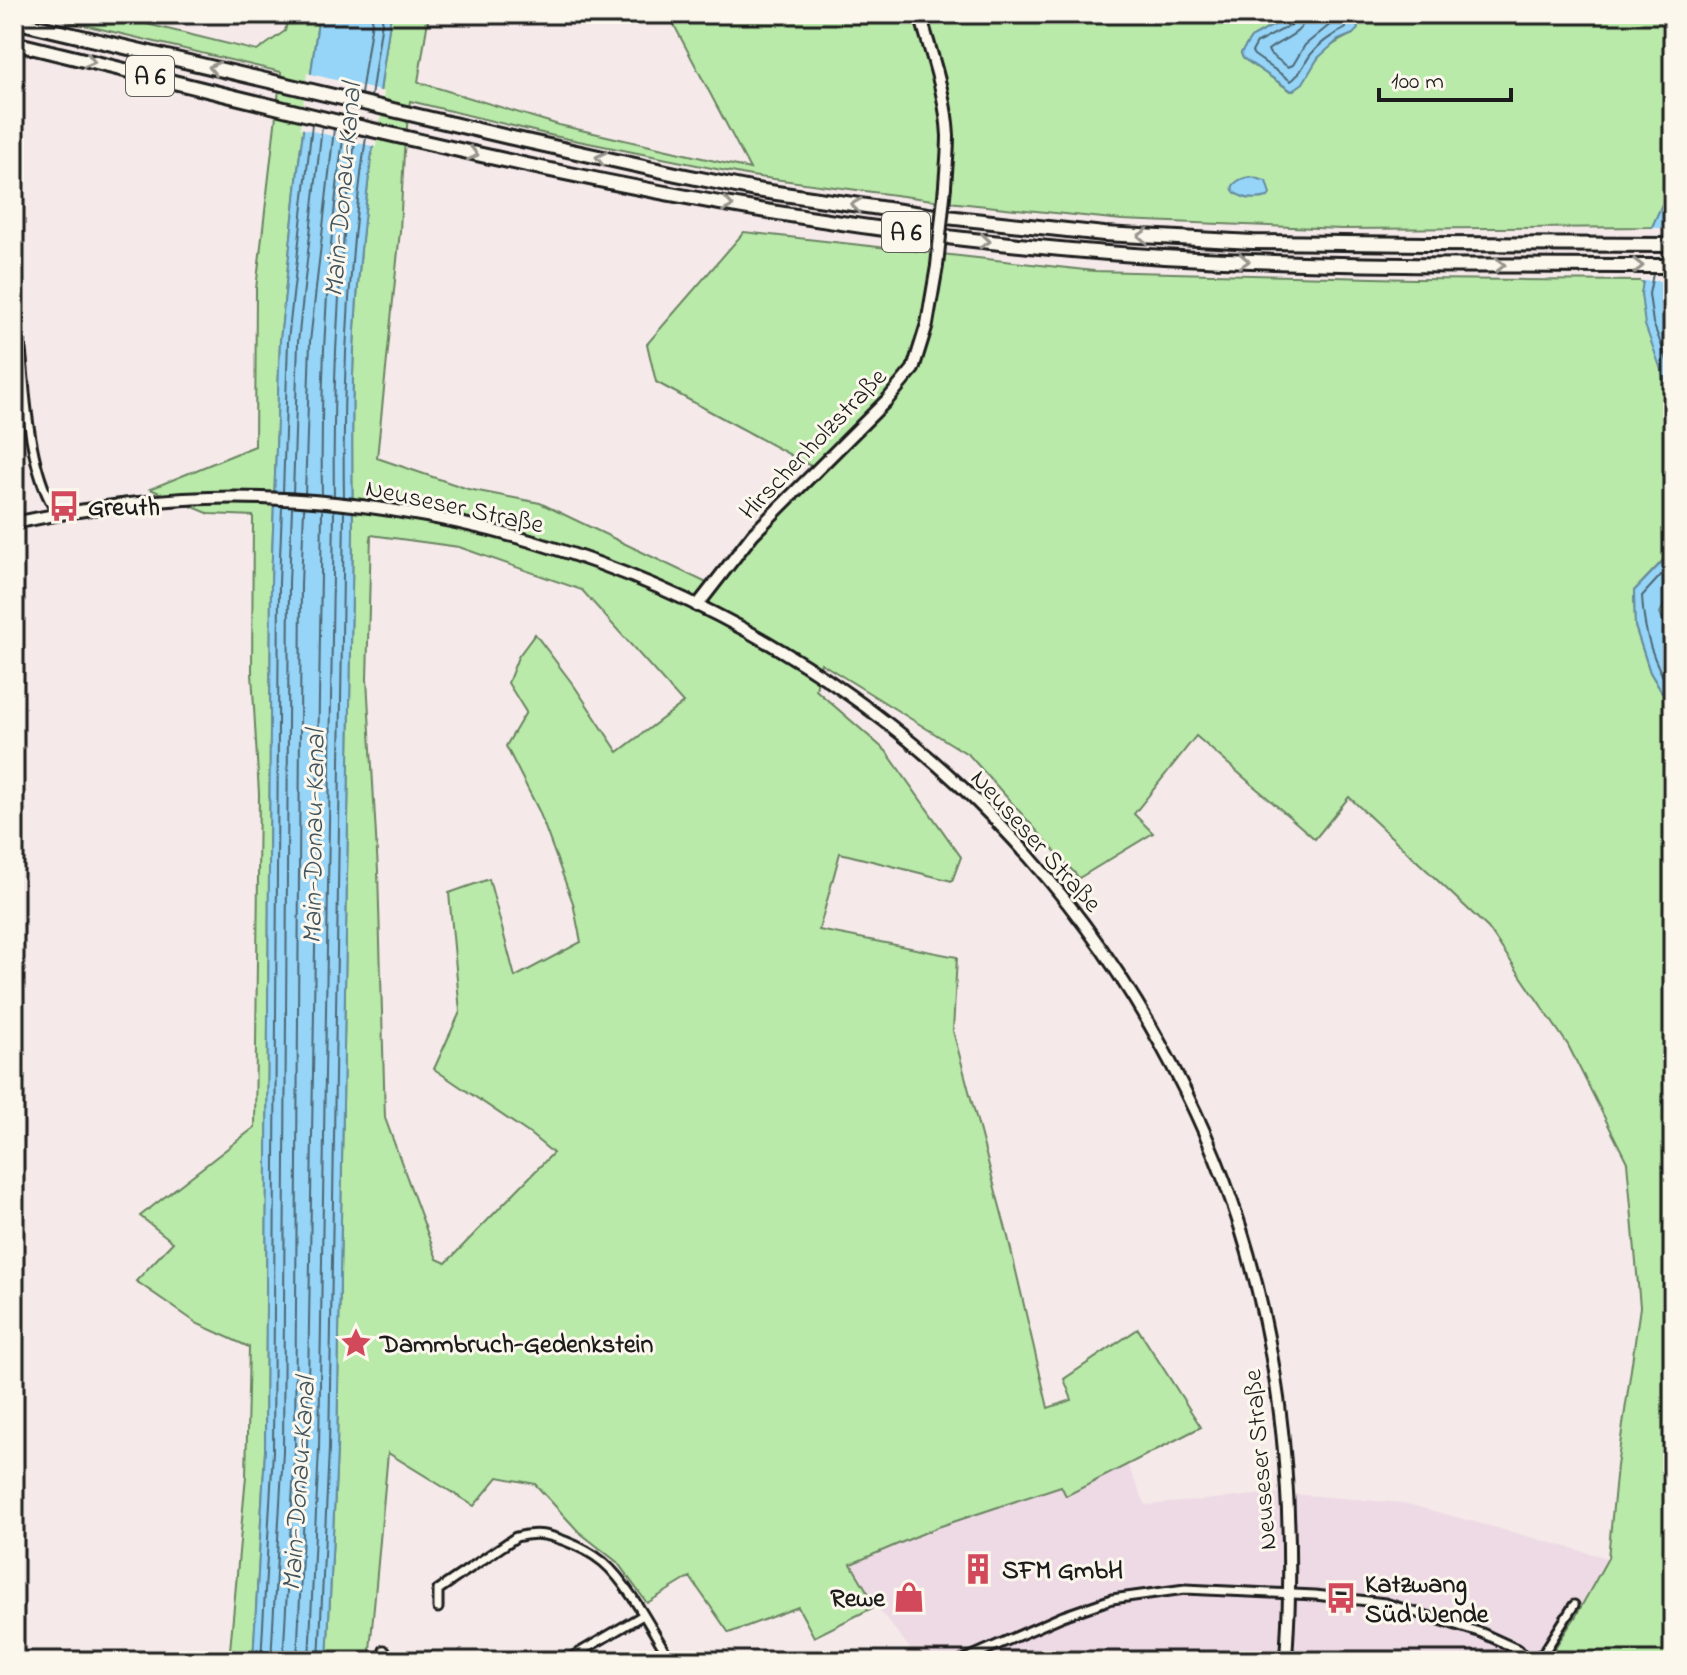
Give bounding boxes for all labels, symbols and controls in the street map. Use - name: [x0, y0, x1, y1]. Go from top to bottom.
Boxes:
- one-way arrow: [82, 52, 96, 69]
- scale bar: [1379, 52, 1511, 102]
- road number: A 6: [126, 56, 174, 96]
- one-way arrow: [207, 60, 221, 77]
- text: 100 m: [1391, 65, 1444, 100]
- water label: Main-Donau-Kanal: [315, 79, 375, 299]
- one-way arrow: [465, 145, 479, 162]
- one-way arrow: [594, 150, 608, 167]
- one-way arrow: [721, 196, 734, 213]
- one-way arrow: [849, 197, 863, 214]
- road number: A 6: [882, 212, 930, 252]
- one-way arrow: [1136, 228, 1149, 245]
- one-way arrow: [979, 233, 992, 250]
- one-way arrow: [1238, 252, 1251, 269]
- one-way arrow: [1494, 256, 1507, 274]
- one-way arrow: [1632, 257, 1645, 275]
- street label: Hirschenholzstraße: [731, 360, 897, 530]
- street label: Neuseser Straße: [362, 471, 547, 545]
- bus stop icon: Greuth: [47, 489, 81, 523]
- place label: Greuth: [88, 490, 160, 528]
- water label: Main-Donau-Kanal: [293, 726, 338, 945]
- street label: Neuseser Straße: [960, 762, 1110, 922]
- place icon: Dammbruch-Gedenkstein: [339, 1326, 373, 1360]
- place label: Dammbruch-Gedenkstein: [379, 1327, 653, 1365]
- street label: Neuseser Straße: [1235, 1368, 1289, 1552]
- water label: Main-Donau-Kanal: [273, 1373, 329, 1593]
- building icon: SFM GmbH: [961, 1552, 995, 1586]
- place label: SFM GmbH: [1002, 1553, 1123, 1591]
- place label: Katzwang Süd Wende: [1365, 1567, 1490, 1635]
- shop icon: Rewe: [892, 1580, 926, 1614]
- place label: Rewe: [830, 1581, 886, 1619]
- bus stop icon: Katzwang Süd Wende: [1324, 1581, 1358, 1615]

